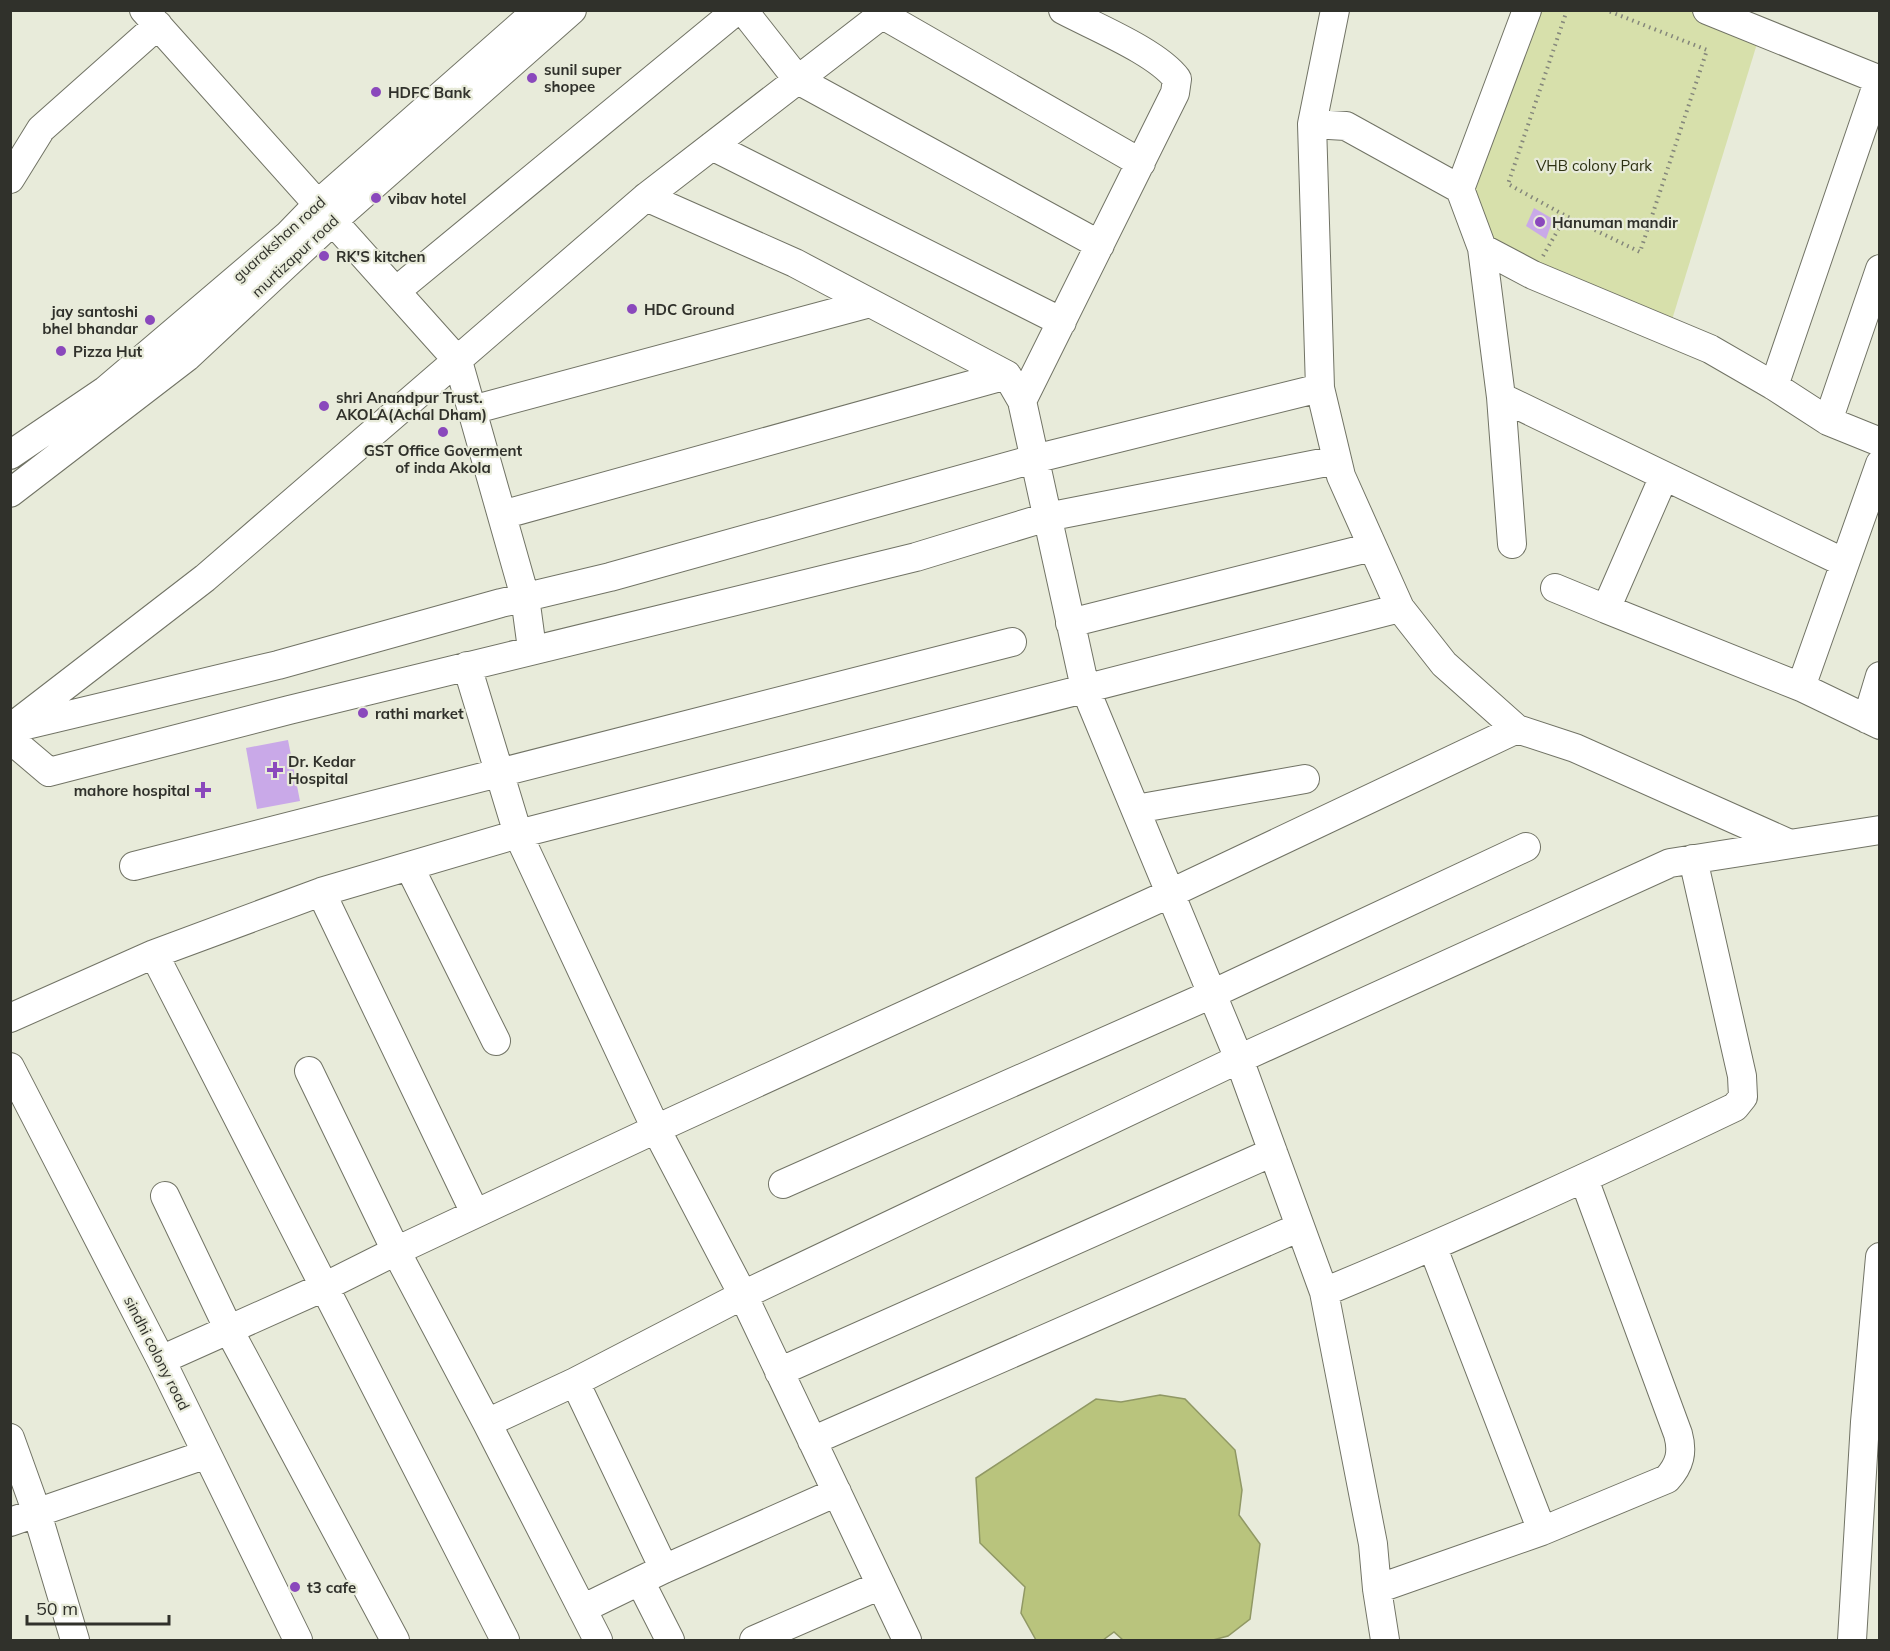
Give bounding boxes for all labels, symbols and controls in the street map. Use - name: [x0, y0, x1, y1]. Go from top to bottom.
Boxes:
- place label: sunil super shopee: [544, 60, 621, 96]
- marker: sunil super shopee: [525, 71, 539, 85]
- place label: HDFC Bank: [388, 83, 472, 102]
- marker: HDFC Bank: [369, 85, 383, 99]
- park label: VHB colony Park: [1536, 156, 1652, 175]
- place label: vibav hotel: [387, 189, 466, 208]
- marker: vibav hotel: [369, 191, 383, 205]
- street label: guarakshan road: [229, 192, 329, 286]
- street label: murtizapur road: [248, 211, 342, 301]
- place label: Hanuman mandir: [1552, 213, 1678, 232]
- marker: Hanuman mandir: [1533, 215, 1547, 229]
- place label: RK'S kitchen: [336, 247, 426, 266]
- marker: RK'S kitchen: [317, 249, 331, 263]
- place label: HDC Ground: [644, 300, 734, 319]
- place label: jay santoshi bhel bhandar: [42, 302, 138, 338]
- marker: HDC Ground: [625, 302, 639, 316]
- marker: jay santoshi bhel bhandar: [143, 313, 157, 327]
- place label: Pizza Hut: [73, 342, 143, 361]
- marker: Pizza Hut: [54, 344, 68, 358]
- place label: shri Anandpur Trust. AKOLA(Achal Dham): [336, 388, 487, 424]
- marker: shri Anandpur Trust. AKOLA(Achal Dham): [317, 399, 331, 413]
- marker: GST Office Goverment of inda Akola: [436, 425, 450, 439]
- place label: GST Office Goverment of inda Akola: [364, 441, 523, 477]
- place label: rathi market: [375, 704, 464, 723]
- marker: rathi market: [356, 706, 370, 720]
- place label: Dr. Kedar Hospital: [288, 752, 355, 788]
- marker: Dr. Kedar Hospital: [266, 761, 284, 779]
- place label: mahore hospital: [74, 781, 190, 800]
- marker: mahore hospital: [194, 781, 212, 799]
- street label: sindhi colony road: [120, 1293, 194, 1413]
- place label: t3 cafe: [307, 1578, 356, 1597]
- marker: t3 cafe: [288, 1580, 302, 1594]
- scale bar: [27, 1588, 170, 1626]
- text: 50 m: [36, 1597, 78, 1620]

